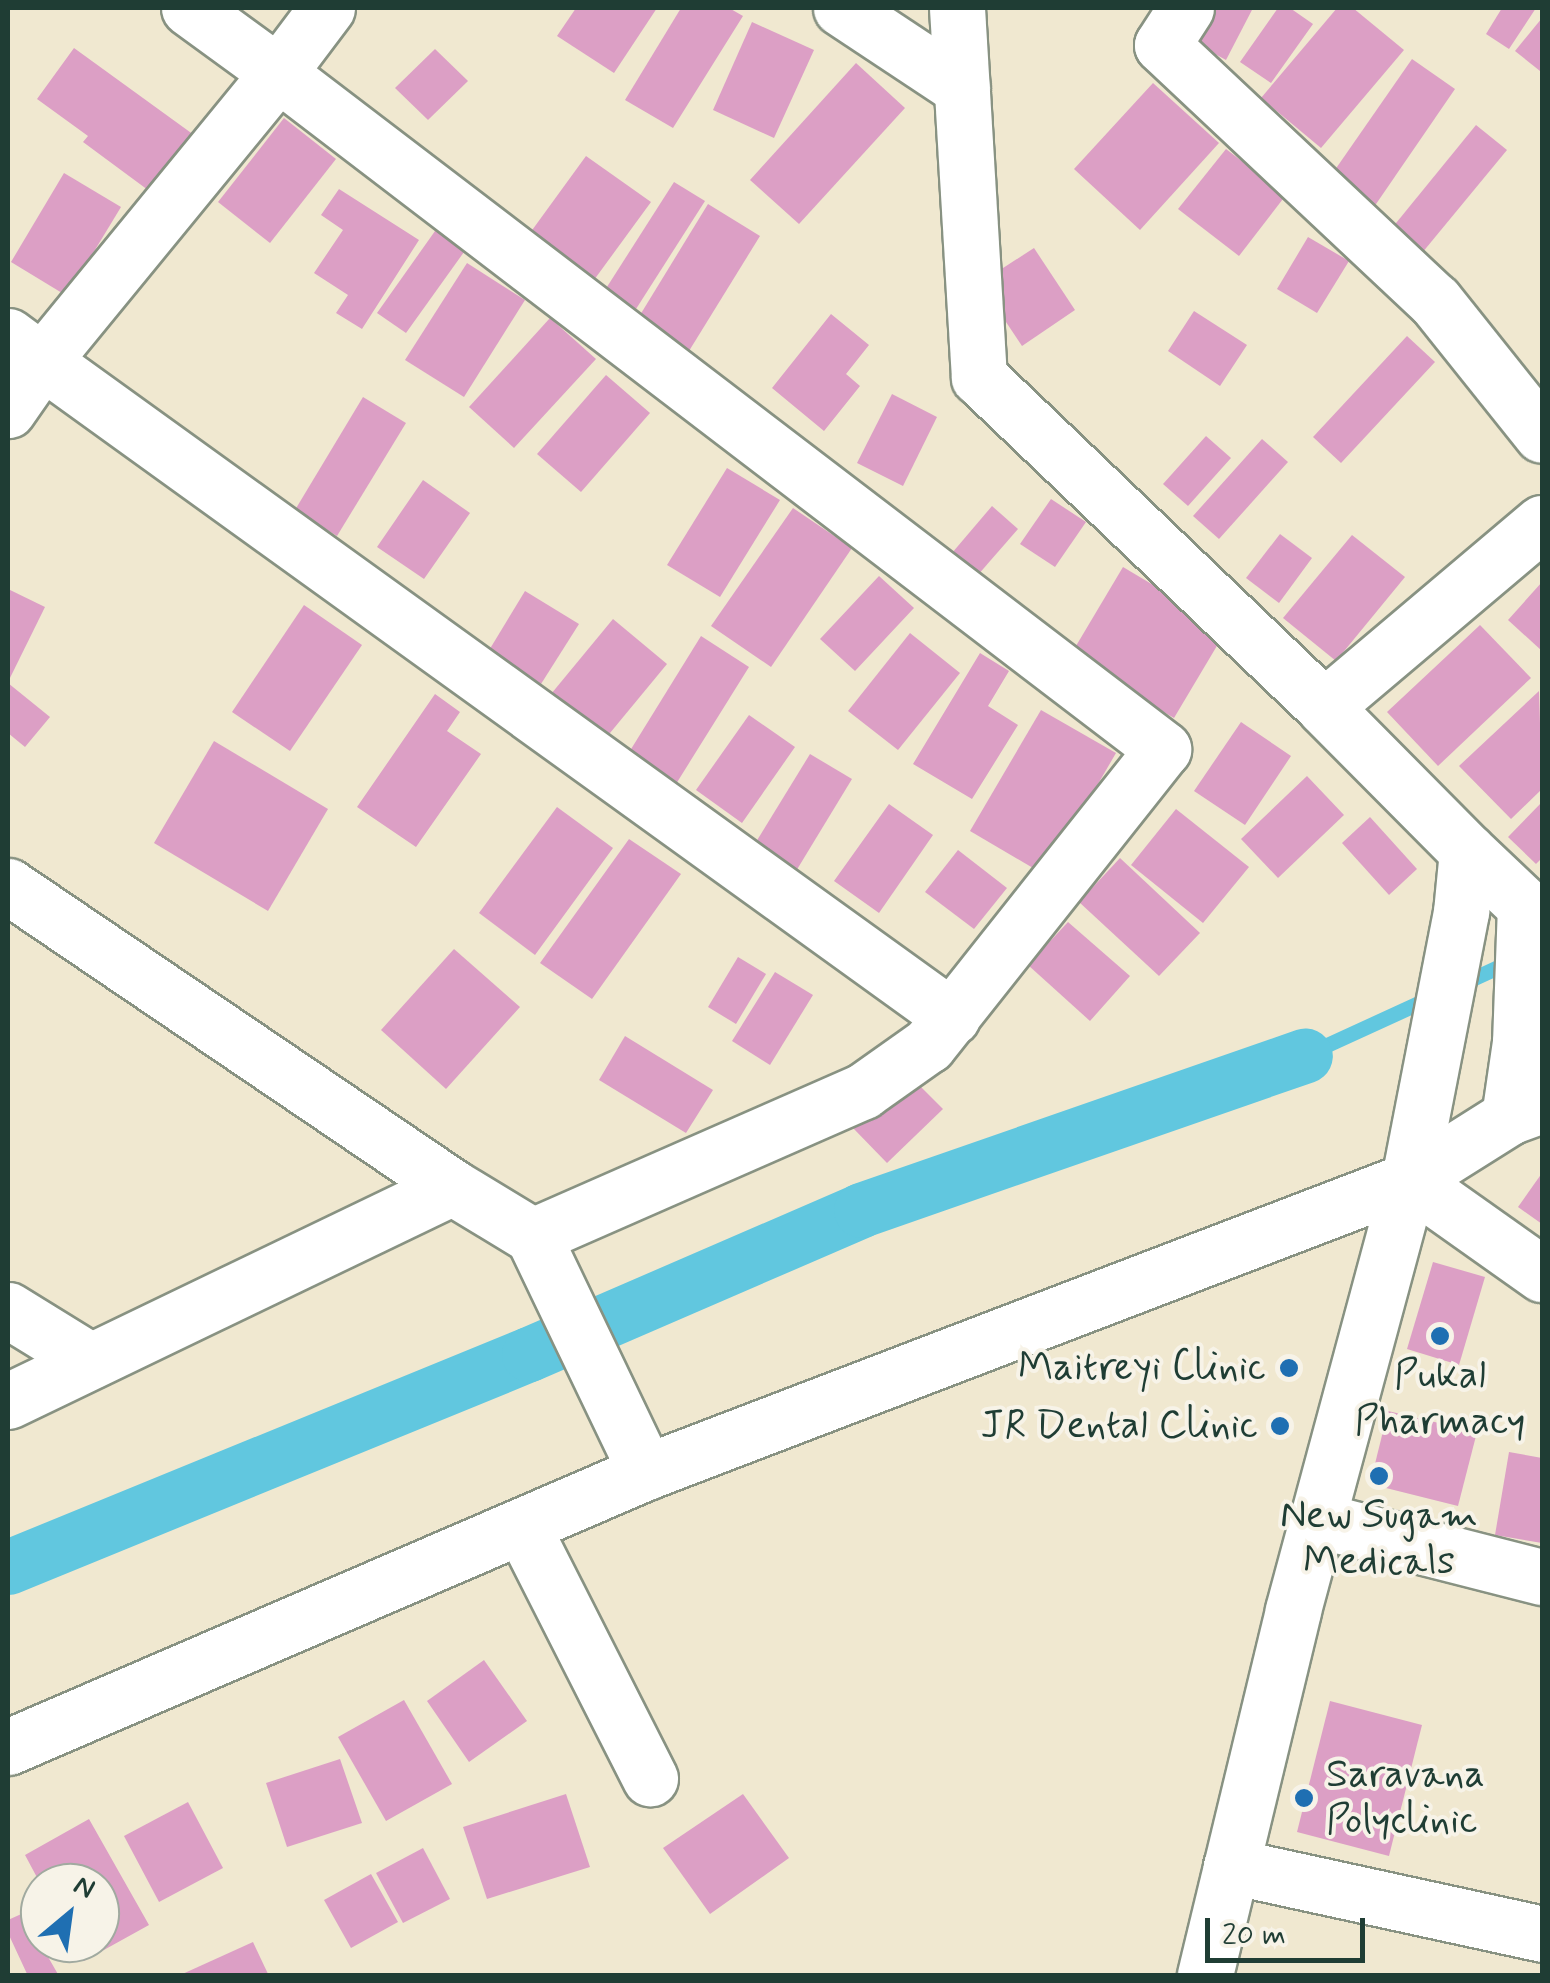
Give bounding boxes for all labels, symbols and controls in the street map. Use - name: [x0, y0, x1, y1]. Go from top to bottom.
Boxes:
- marker: Pukal Pharmacy: [1429, 1325, 1451, 1347]
- place label: Maitreyi Clinic: [1013, 1344, 1266, 1392]
- place label: Pukal Pharmacy: [1354, 1352, 1526, 1446]
- marker: Maitreyi Clinic: [1276, 1355, 1302, 1381]
- place label: JR Dental Clinic: [976, 1402, 1258, 1450]
- marker: JR Dental Clinic: [1267, 1413, 1293, 1439]
- marker: New Sugam Medicals: [1368, 1465, 1390, 1487]
- place label: New Sugam Medicals: [1277, 1492, 1481, 1586]
- place label: Saravana Polyclinic: [1326, 1751, 1485, 1845]
- marker: Saravana Polyclinic: [1291, 1785, 1317, 1811]
- north arrow: [20, 1863, 120, 1963]
- text: N: [67, 1867, 101, 1909]
- scale bar: [1210, 1898, 1370, 1960]
- text: 20 m: [1222, 1916, 1286, 1955]

